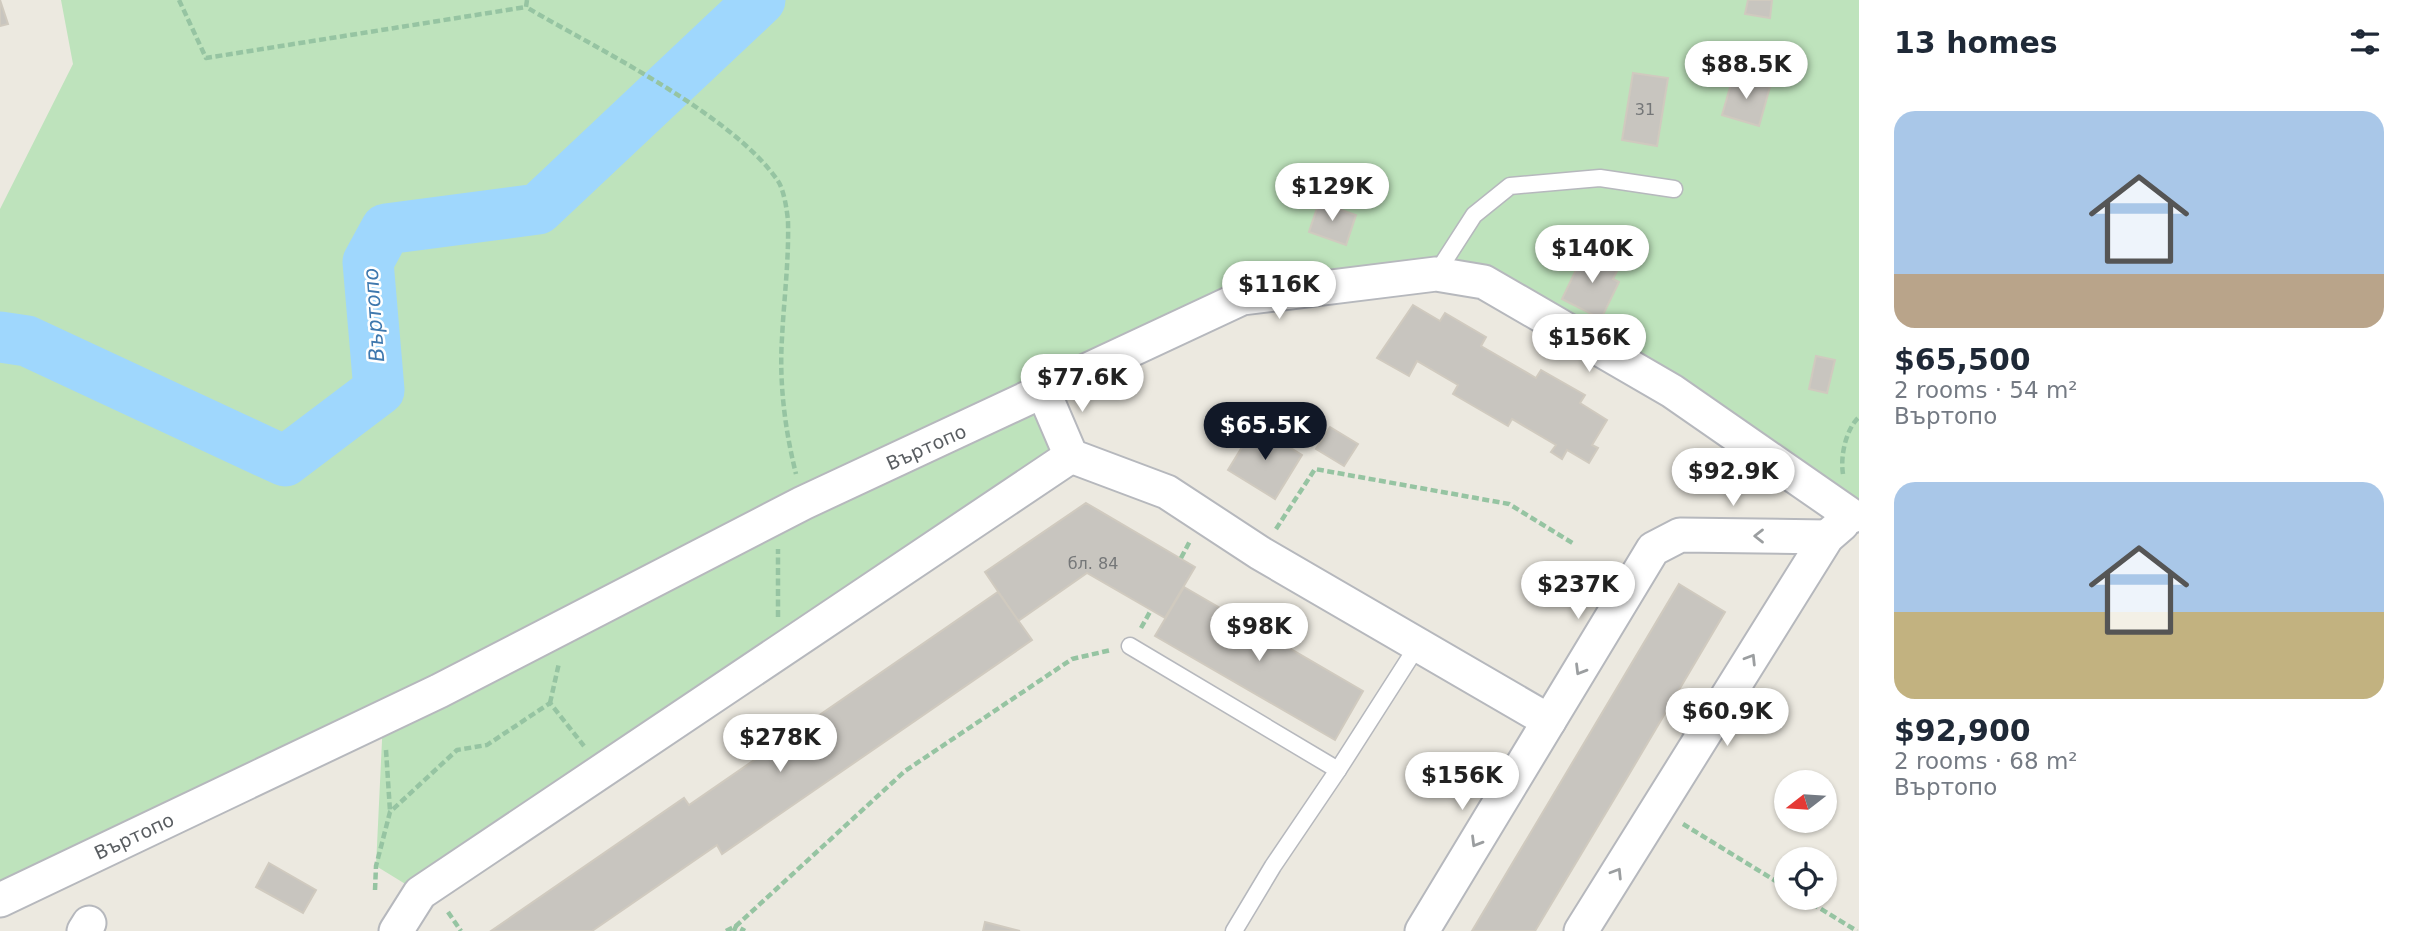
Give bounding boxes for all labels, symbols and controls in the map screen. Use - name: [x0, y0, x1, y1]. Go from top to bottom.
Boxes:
- icon: filters: [2346, 23, 2384, 61]
- text: 13 homes: [1894, 25, 2058, 60]
- pin: $88.5K: [1689, 42, 1803, 101]
- text: $88.5K: [1701, 51, 1791, 77]
- house number: 31: [1635, 100, 1655, 119]
- icon: home: [2076, 156, 2202, 282]
- pin: $129K: [1283, 164, 1381, 223]
- text: $129K: [1291, 173, 1373, 199]
- pin: $140K: [1543, 226, 1641, 285]
- text: $140K: [1551, 235, 1633, 261]
- pin: $116K: [1230, 262, 1328, 321]
- water label: Въртопо: [359, 267, 389, 363]
- text: $116K: [1238, 271, 1320, 297]
- pin: $156K: [1540, 314, 1638, 374]
- text: $156K: [1548, 324, 1630, 350]
- text: $65,500: [1894, 342, 2031, 377]
- pin: $77.6K: [1025, 354, 1139, 414]
- text: $77.6K: [1037, 364, 1127, 390]
- text: 2 rooms · 54 m²: [1894, 377, 2078, 403]
- pin: $65.5K: [1208, 402, 1322, 462]
- text: Въртопо: [1894, 403, 1997, 429]
- text: $65.5K: [1220, 412, 1310, 438]
- street label: Въртопо: [883, 420, 969, 474]
- pin: $92.9K: [1676, 448, 1790, 508]
- text: $92.9K: [1688, 458, 1778, 484]
- icon: home: [2076, 527, 2202, 653]
- one-way arrow: [1753, 528, 1763, 544]
- house number: бл. 84: [1068, 554, 1118, 573]
- pin: $237K: [1529, 562, 1627, 621]
- text: $237K: [1537, 571, 1619, 597]
- pin: $98K: [1218, 604, 1300, 663]
- text: $98K: [1226, 613, 1292, 639]
- one-way arrow: [1742, 654, 1755, 667]
- one-way arrow: [1575, 663, 1588, 676]
- pin: $60.9K: [1670, 688, 1784, 748]
- text: $60.9K: [1682, 698, 1772, 724]
- text: $92,900: [1894, 713, 2031, 748]
- pin: $278K: [731, 714, 829, 774]
- text: $278K: [739, 724, 821, 750]
- text: 2 rooms · 68 m²: [1894, 748, 2078, 774]
- pin: $156K: [1413, 752, 1511, 812]
- text: $156K: [1421, 762, 1503, 788]
- north arrow: [1774, 770, 1838, 833]
- map controls: [1774, 770, 1837, 910]
- text: Въртопо: [1894, 774, 1997, 800]
- street label: Въртопо: [91, 808, 177, 864]
- one-way arrow: [1471, 835, 1484, 848]
- button: locate: [1774, 847, 1837, 910]
- one-way arrow: [1609, 868, 1622, 881]

